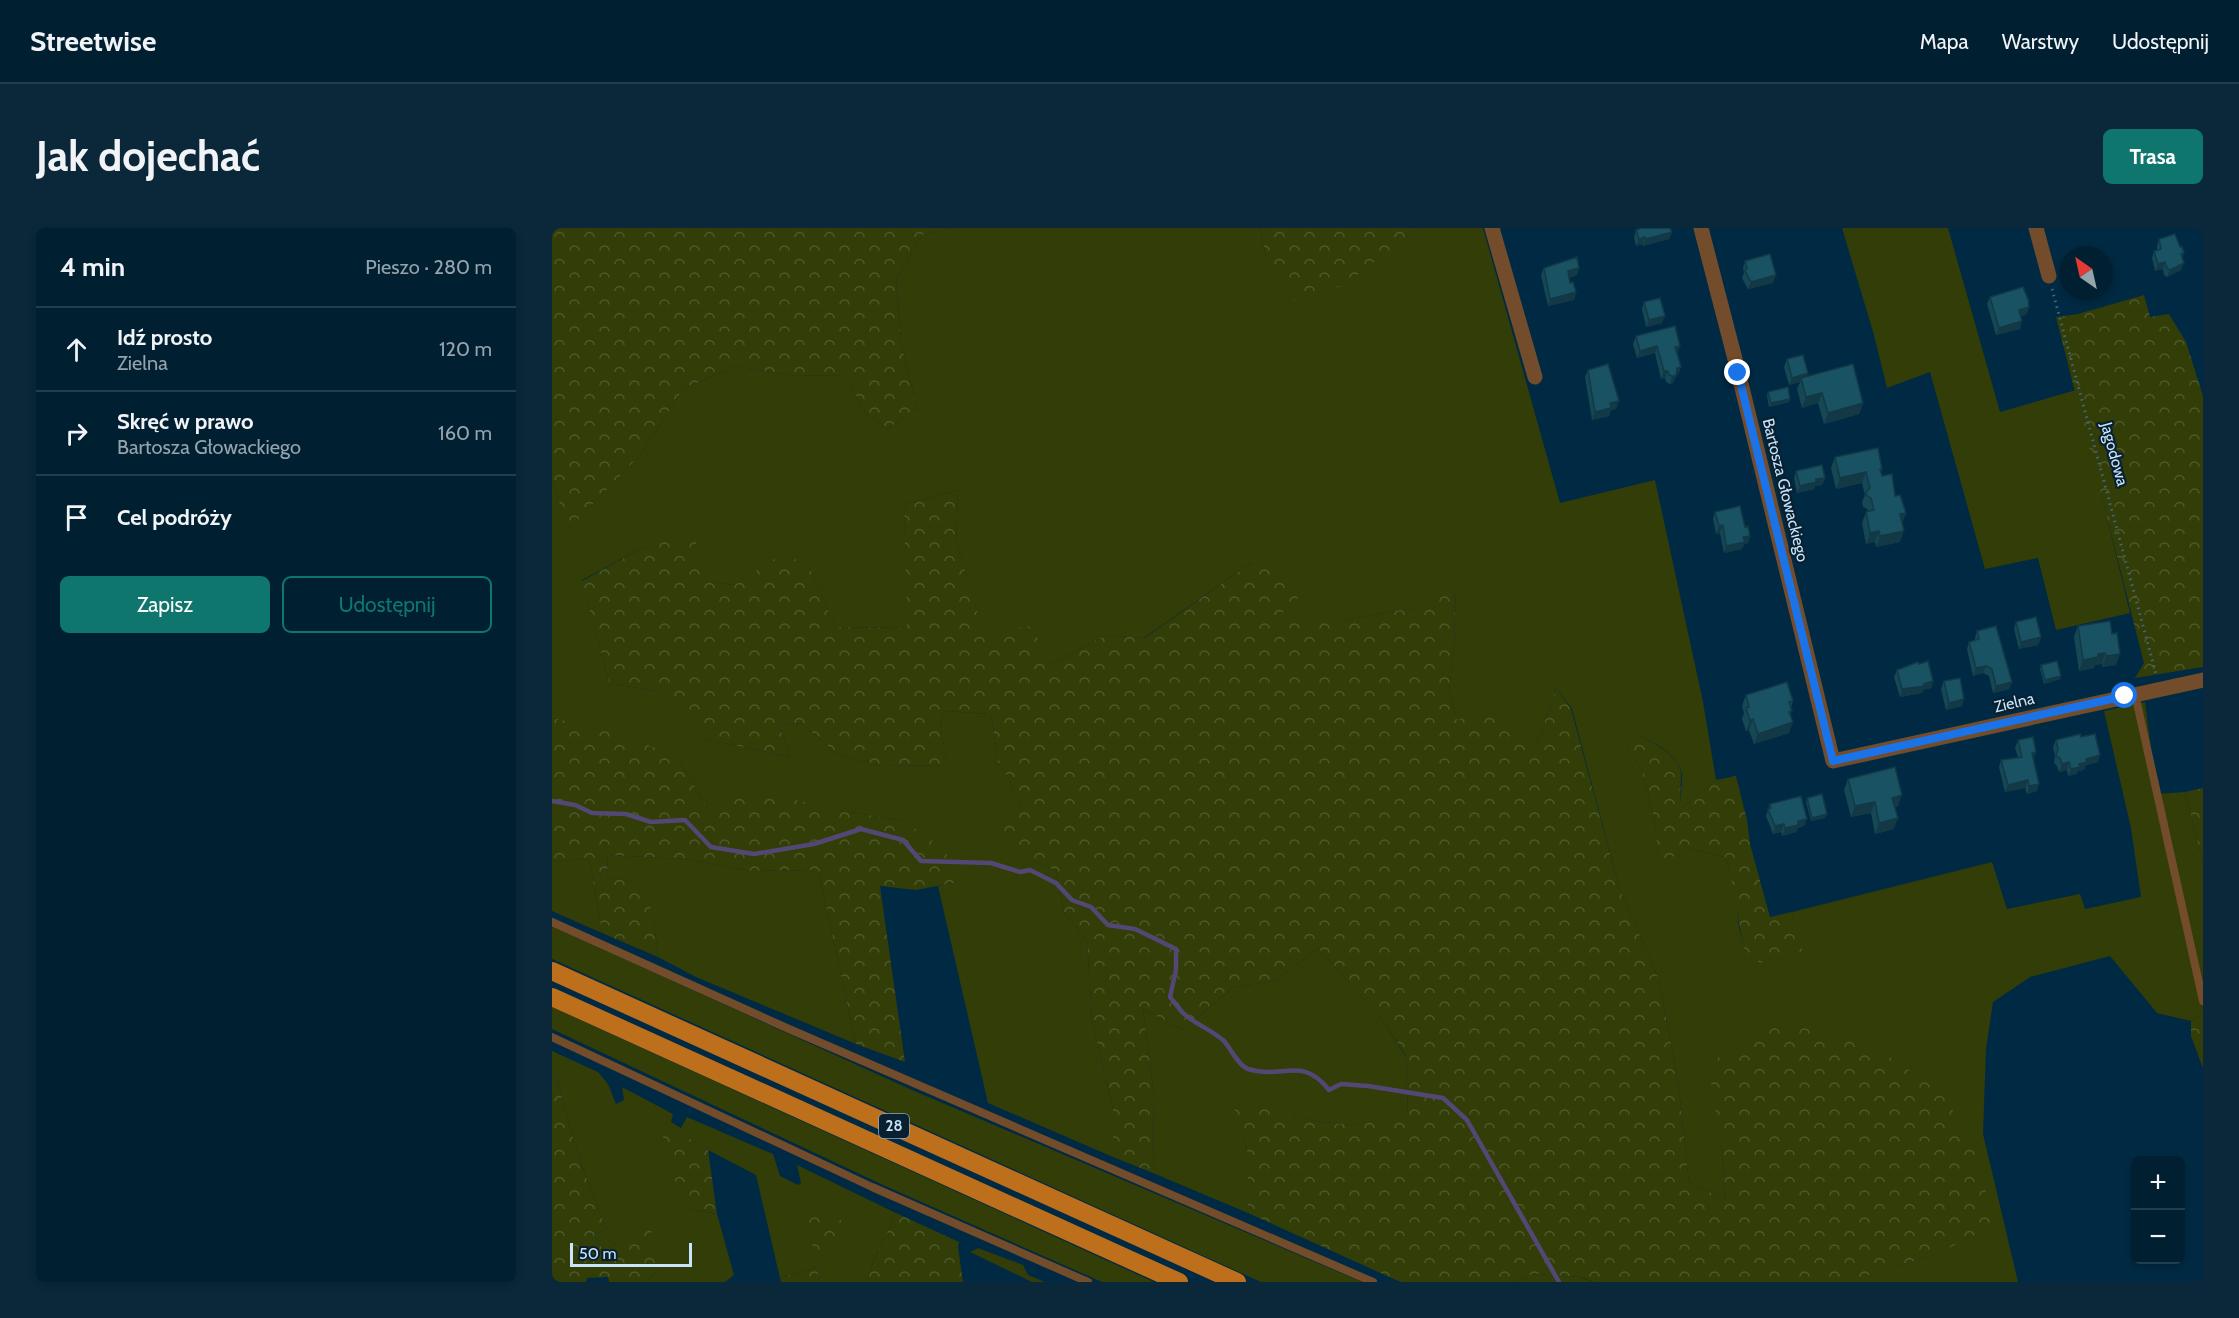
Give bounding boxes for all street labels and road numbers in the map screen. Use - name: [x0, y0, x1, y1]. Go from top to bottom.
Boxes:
- street label: Bartosza Głowackiego: [1759, 416, 1813, 564]
- street label: Jagodowa: [2097, 419, 2132, 488]
- street label: Zielna: [1992, 689, 2036, 716]
- road number: 28: [879, 1114, 909, 1138]

